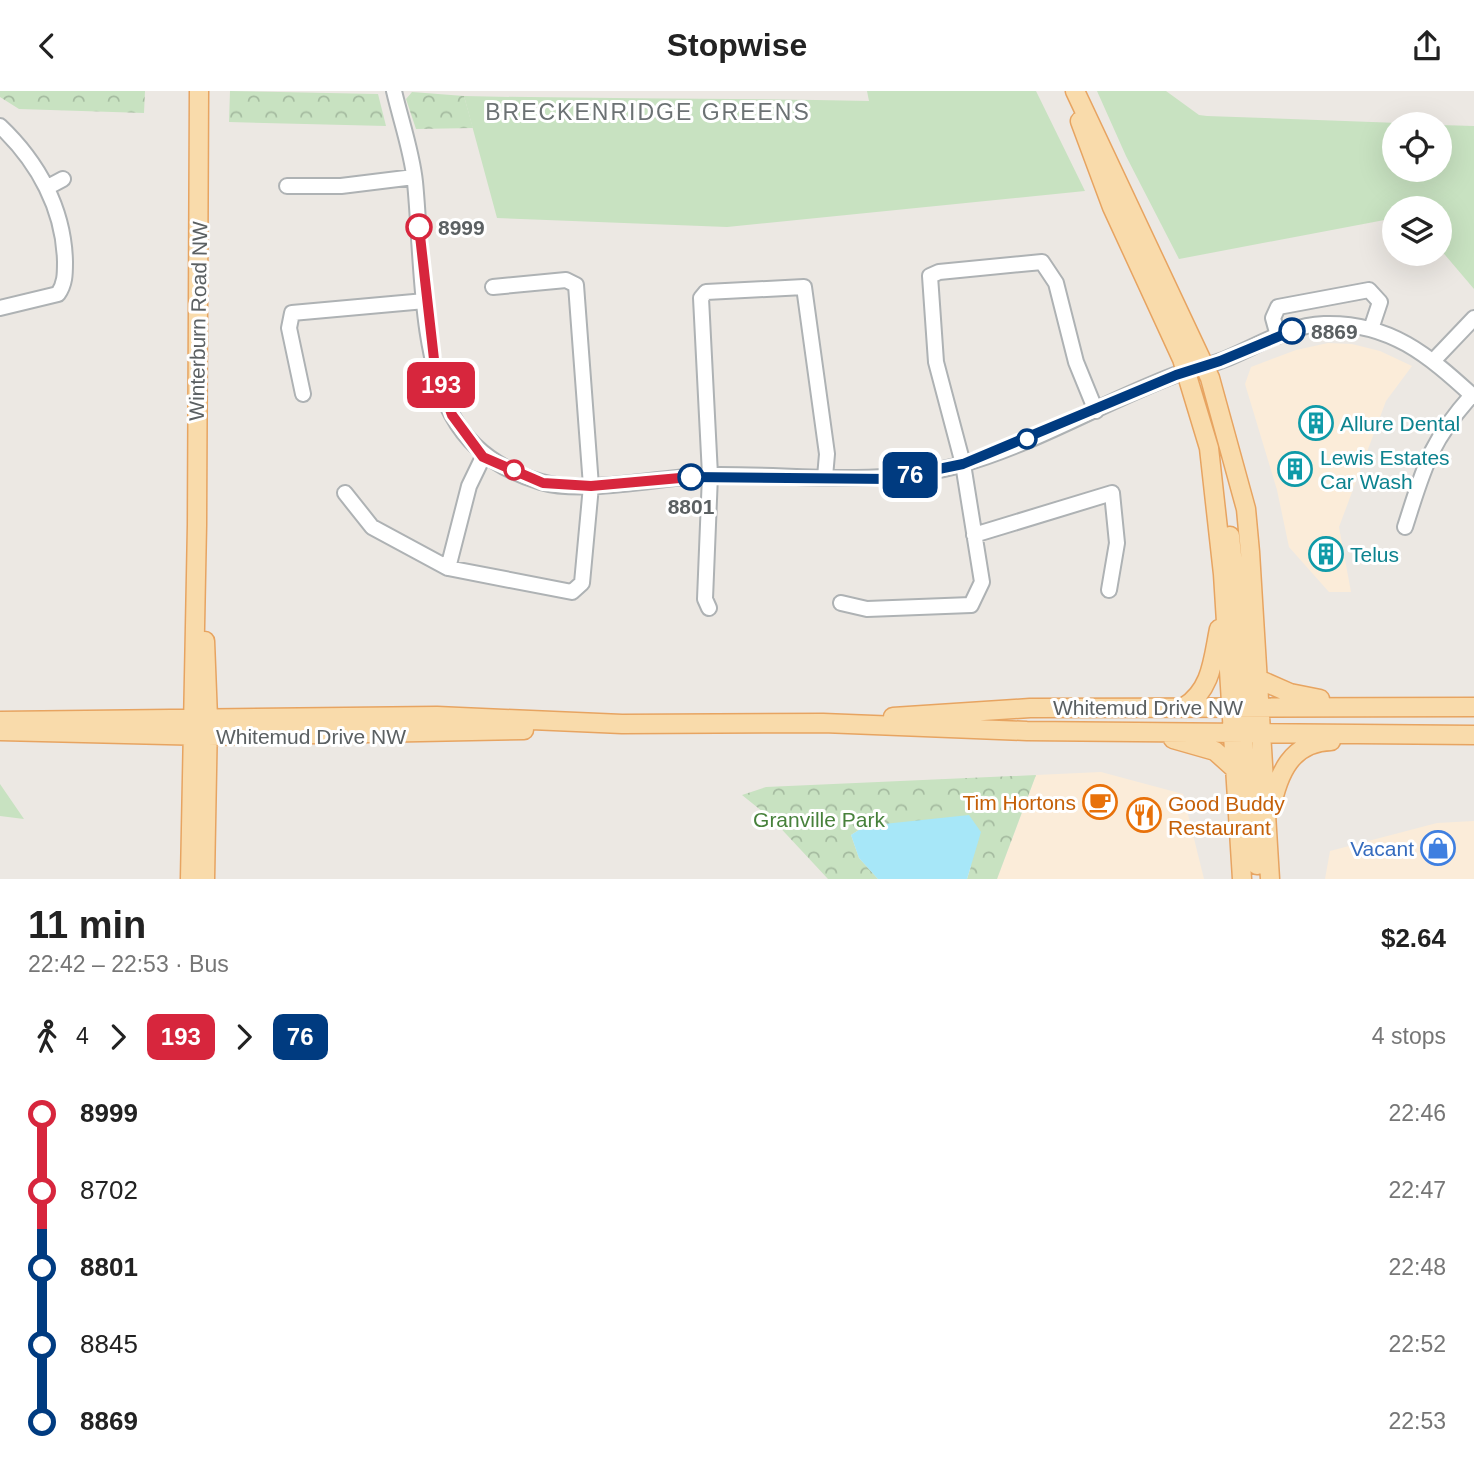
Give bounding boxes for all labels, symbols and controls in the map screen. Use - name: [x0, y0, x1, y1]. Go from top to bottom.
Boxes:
- icon: back: [28, 27, 66, 65]
- text: Stopwise: [667, 27, 807, 63]
- icon: share: [1408, 27, 1446, 65]
- district label: BRECKENRIDGE GREENS: [485, 99, 811, 125]
- map controls: [1382, 112, 1452, 266]
- button: locate: [1382, 112, 1452, 182]
- button: layers: [1382, 196, 1452, 266]
- marker: 8999: [406, 214, 432, 240]
- place label: 8999: [438, 216, 485, 239]
- street label: Winterburn Road NW: [185, 221, 211, 421]
- marker: 8869: [1279, 318, 1305, 344]
- place label: 8869: [1311, 320, 1358, 343]
- line badge: 193: [401, 362, 481, 408]
- text: 193: [421, 371, 461, 398]
- building icon: Allure Dental: [1297, 404, 1335, 442]
- place label: Allure Dental: [1340, 412, 1460, 435]
- unlabelled marker: [1017, 429, 1037, 449]
- place label: Lewis Estates Car Wash: [1320, 446, 1450, 493]
- building icon: Lewis Estates Car Wash: [1276, 450, 1314, 488]
- line badge: 76: [878, 452, 942, 498]
- unlabelled marker: [504, 460, 524, 480]
- text: 76: [897, 461, 923, 488]
- marker: 8801: [678, 464, 704, 490]
- place label: 8801: [668, 495, 715, 518]
- building icon: Telus: [1307, 535, 1345, 573]
- place label: Telus: [1350, 543, 1399, 566]
- street label: Whitemud Drive NW: [1053, 696, 1243, 719]
- street label: Whitemud Drive NW: [216, 725, 406, 748]
- cafe icon: Tim Hortons: [1081, 783, 1119, 821]
- place label: Tim Hortons: [962, 791, 1076, 814]
- place label: Good Buddy Restaurant: [1168, 792, 1285, 839]
- restaurant icon: Good Buddy Restaurant: [1125, 796, 1163, 834]
- park label: Granville Park: [753, 808, 885, 831]
- shop icon: Vacant: [1419, 829, 1457, 867]
- place label: Vacant: [1350, 837, 1414, 860]
- text: 11 min: [28, 904, 146, 946]
- text: $2.64: [1381, 923, 1446, 953]
- text: 22:42 – 22:53 · Bus: [28, 951, 229, 977]
- icon: walk: [28, 1018, 66, 1056]
- icon: forward: [99, 1018, 137, 1056]
- icon: forward: [225, 1018, 263, 1056]
- text: 4: [76, 1023, 89, 1049]
- text: 193: [161, 1023, 201, 1050]
- text: 76: [287, 1023, 314, 1050]
- text: 4 stops: [1372, 1023, 1446, 1049]
- text: 8999: [80, 1098, 138, 1128]
- text: 22:46: [1388, 1100, 1446, 1126]
- text: 8702: [80, 1175, 138, 1205]
- text: 22:47: [1388, 1177, 1446, 1203]
- text: 8801: [80, 1252, 138, 1282]
- text: 22:48: [1388, 1254, 1446, 1280]
- text: 8845: [80, 1329, 138, 1359]
- text: 22:52: [1388, 1331, 1446, 1357]
- text: 8869: [80, 1406, 138, 1436]
- text: 22:53: [1388, 1408, 1446, 1434]

